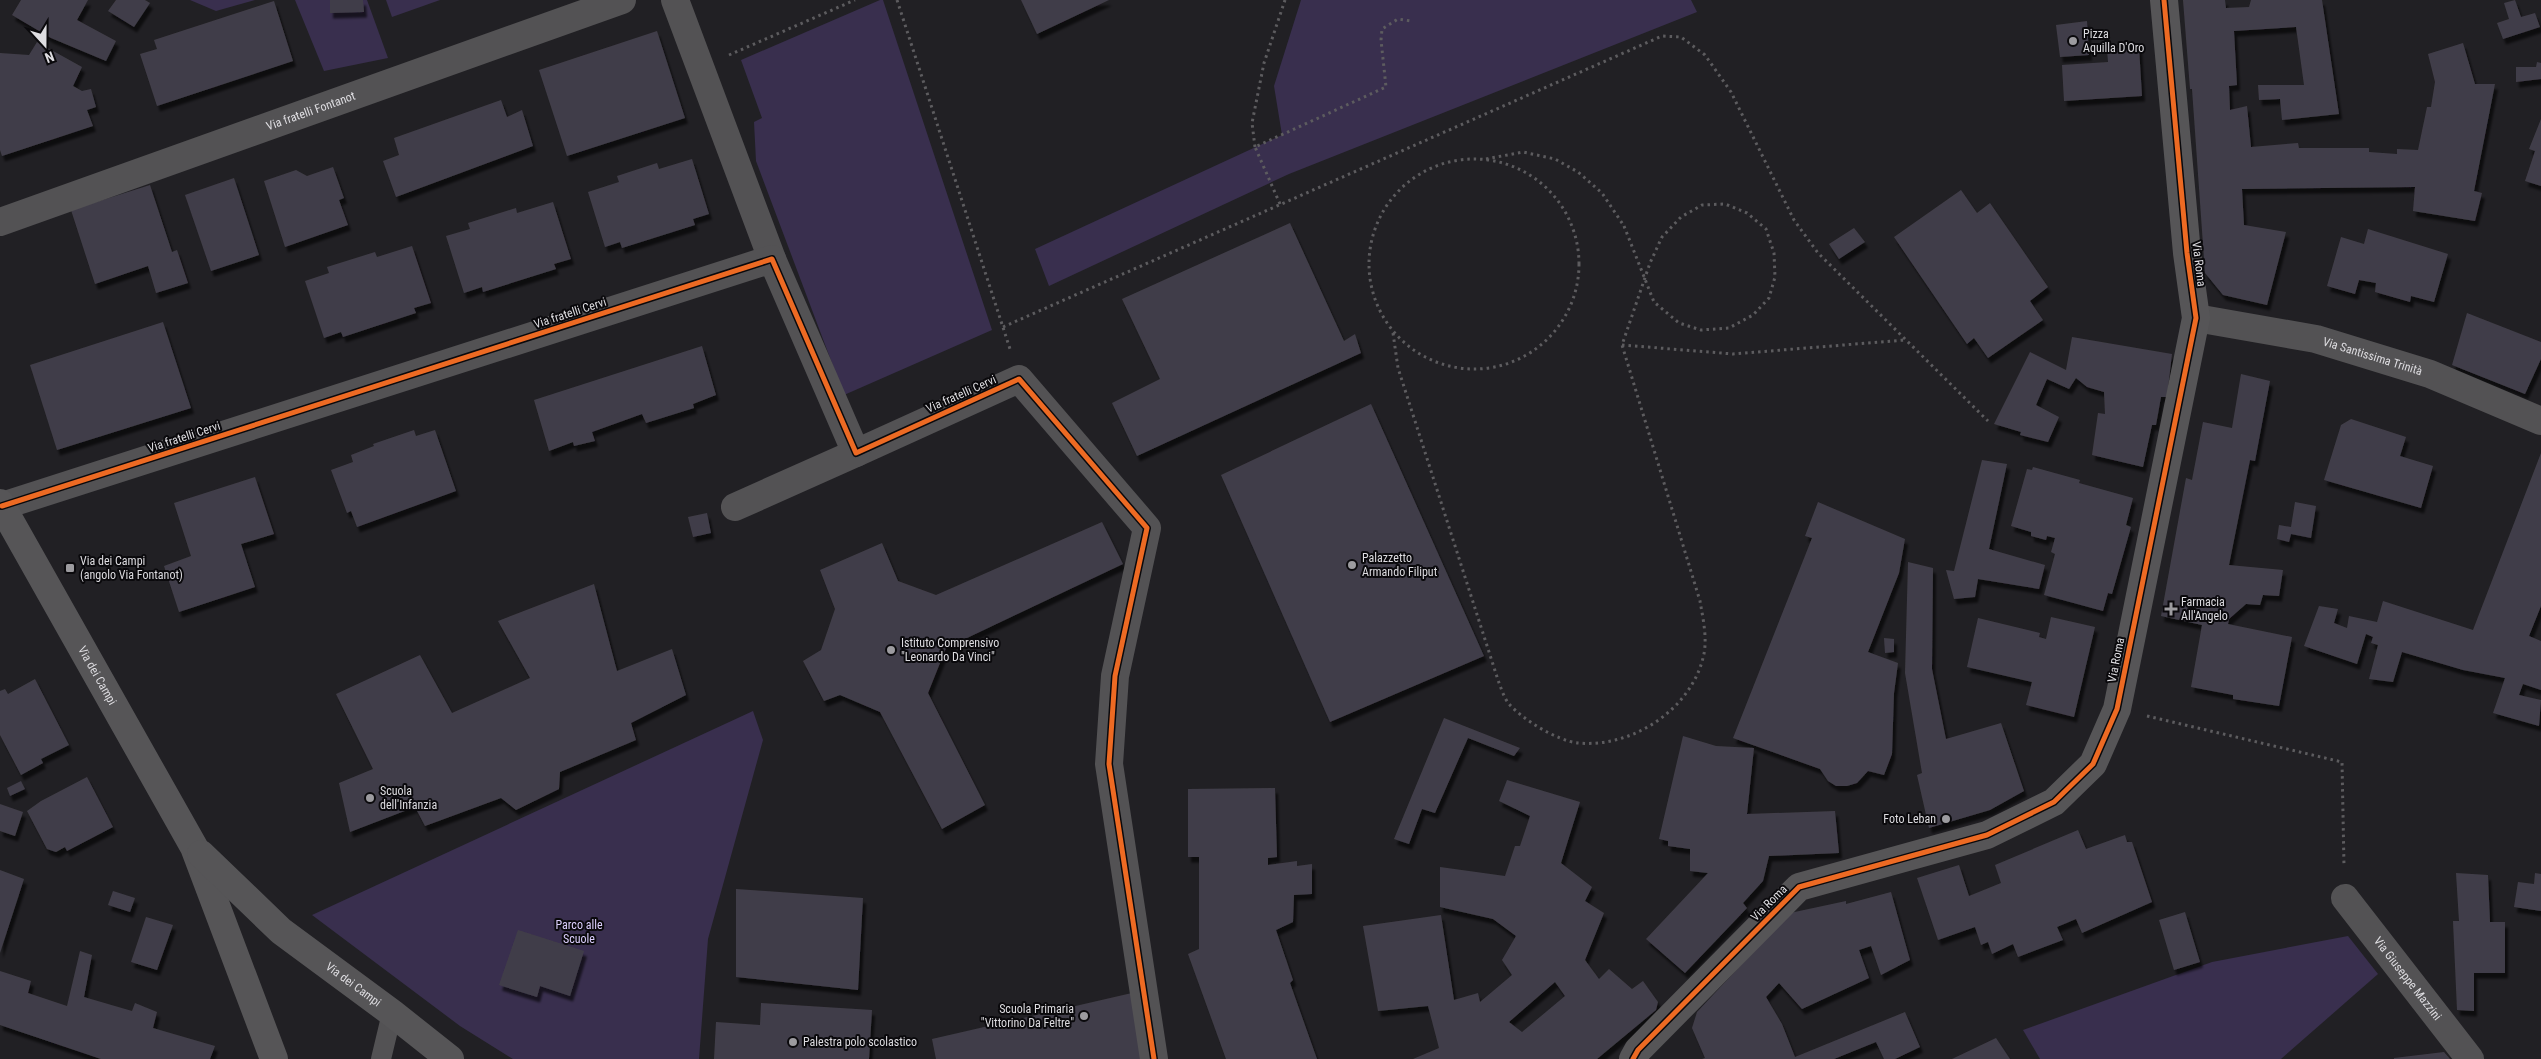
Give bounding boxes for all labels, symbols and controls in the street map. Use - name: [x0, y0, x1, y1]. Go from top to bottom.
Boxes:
- north arrow: [20, 20, 70, 70]
- place label: Pizza Aquilla D'Oro: [2083, 27, 2144, 55]
- marker: Pizza Aquilla D'Oro: [2067, 35, 2079, 47]
- text: N: [43, 48, 57, 66]
- street label: Via fratelli Fontanot: [264, 89, 358, 133]
- street label: Via Roma: [2189, 241, 2209, 288]
- street label: Via fratelli Cervi: [532, 295, 608, 331]
- street label: Via Santissima Trinità: [2321, 335, 2424, 378]
- street label: Via fratelli Cervi: [924, 372, 998, 416]
- street label: Via fratelli Cervi: [146, 419, 222, 455]
- place label: Palazzetto Armando Filiput: [1362, 551, 1438, 579]
- place label: Via dei Campi (angolo Via Fontanot): [80, 554, 183, 582]
- marker: Palazzetto Armando Filiput: [1346, 559, 1358, 571]
- marker: Via dei Campi (angolo Via Fontanot): [64, 562, 76, 574]
- place label: Farmacia All'Angelo: [2181, 595, 2228, 623]
- marker: Farmacia All'Angelo: [2165, 603, 2177, 615]
- place label: Istituto Comprensivo "Leonardo Da Vinci": [901, 636, 999, 664]
- street label: Via Roma: [2105, 636, 2127, 684]
- street label: Via dei Campi: [75, 644, 119, 707]
- marker: Istituto Comprensivo "Leonardo Da Vinci": [885, 644, 897, 656]
- place label: Scuola dell'Infanzia: [380, 784, 437, 812]
- marker: Scuola dell'Infanzia: [364, 792, 376, 804]
- place label: Foto Leban: [1883, 812, 1936, 826]
- marker: Foto Leban: [1940, 813, 1952, 825]
- street label: Via Roma: [1748, 882, 1790, 924]
- park label: Parco alle Scuole: [555, 918, 603, 946]
- street label: Via Giuseppe Mazzini: [2371, 934, 2444, 1023]
- street label: Via dei Campi: [323, 959, 384, 1010]
- place label: Scuola Primaria "Vittorino Da Feltre": [981, 1002, 1074, 1030]
- marker: Scuola Primaria "Vittorino Da Feltre": [1078, 1010, 1090, 1022]
- place label: Palestra polo scolastico: [803, 1035, 917, 1049]
- marker: Palestra polo scolastico: [787, 1036, 799, 1048]

